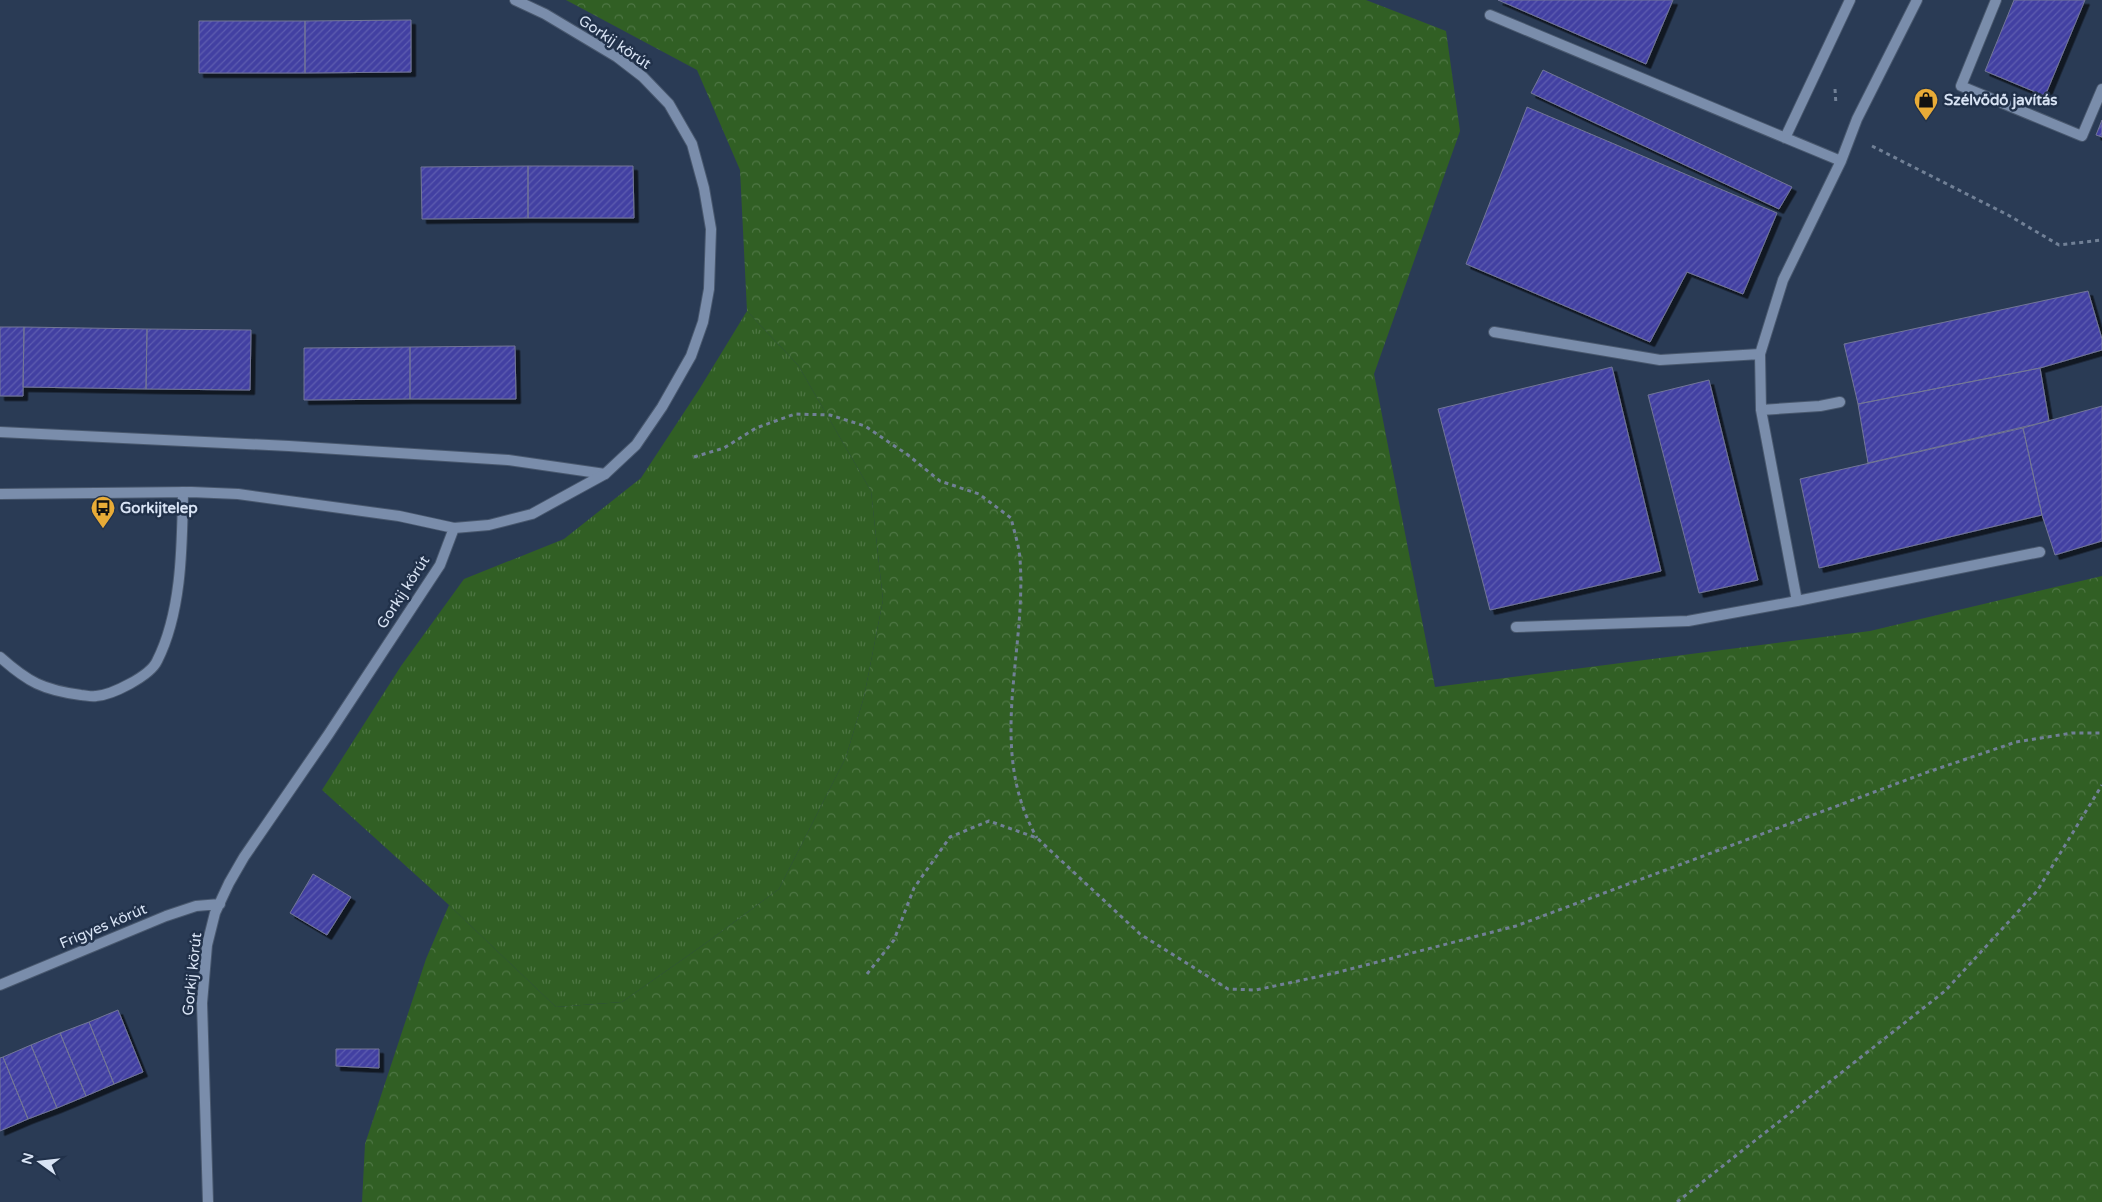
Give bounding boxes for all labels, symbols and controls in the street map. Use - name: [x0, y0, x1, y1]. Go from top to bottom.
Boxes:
- street label: Gorkij körút: [575, 11, 655, 73]
- shop icon: Szélvődő javítás: [1913, 87, 1939, 121]
- place label: Szélvődő javítás: [1944, 91, 2058, 110]
- bus stop icon: Gorkijtelep: [90, 495, 116, 529]
- place label: Gorkijtelep: [120, 499, 198, 518]
- street label: Gorkij körút: [373, 552, 433, 632]
- street label: Frigyes körút: [57, 899, 150, 952]
- street label: Gorkij körút: [179, 931, 205, 1017]
- north arrow: [15, 1137, 65, 1187]
- text: N: [18, 1151, 38, 1166]

